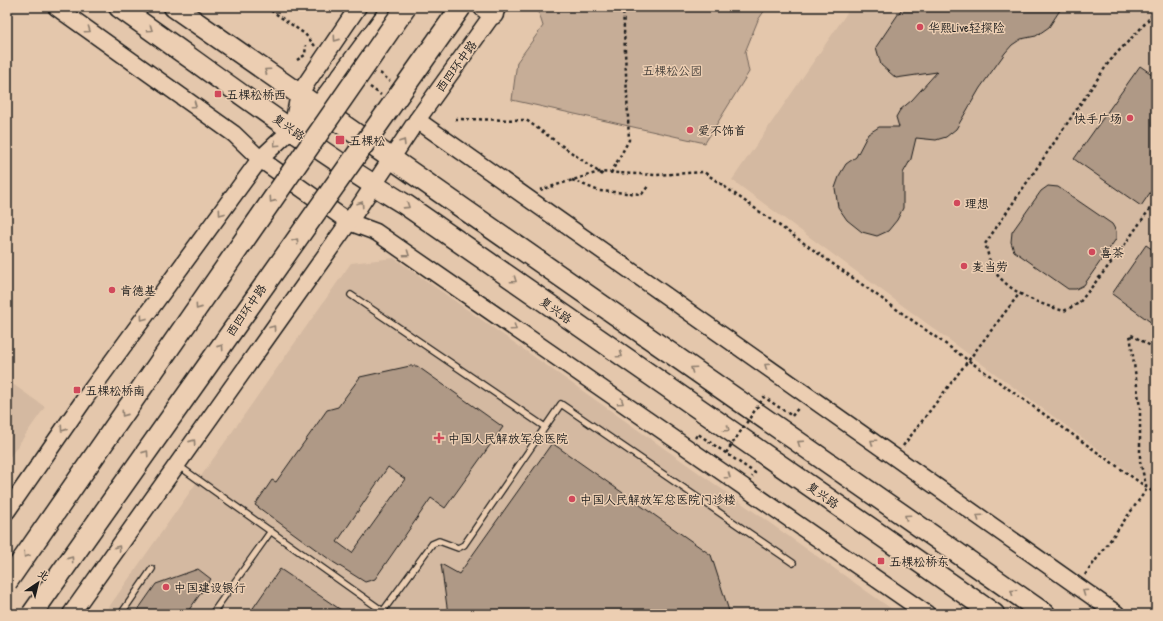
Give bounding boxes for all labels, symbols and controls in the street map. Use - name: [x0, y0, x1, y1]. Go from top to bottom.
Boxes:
- place label: 华熙Live轻探险: [928, 19, 1005, 36]
- marker: 华熙Live轻探险: [915, 22, 925, 32]
- one-way arrow: [146, 24, 153, 31]
- one-way arrow: [84, 25, 91, 33]
- one-way arrow: [333, 35, 341, 42]
- street label: 西四环中路: [431, 37, 481, 95]
- park label: 五棵松公园: [642, 62, 702, 79]
- one-way arrow: [264, 69, 271, 76]
- place label: 五棵松桥西: [226, 86, 286, 103]
- marker: 五棵松桥西: [213, 89, 223, 99]
- one-way arrow: [190, 100, 197, 108]
- street label: 复兴路: [269, 110, 309, 144]
- place label: 快手广场: [1074, 110, 1122, 127]
- marker: 快手广场: [1125, 113, 1135, 123]
- place label: 爱不饰首: [698, 122, 746, 139]
- marker: 爱不饰首: [685, 125, 695, 135]
- place label: 五棵松: [349, 132, 385, 149]
- marker: 五棵松: [334, 134, 346, 146]
- one-way arrow: [273, 139, 281, 147]
- one-way arrow: [399, 139, 406, 146]
- place label: 理想: [965, 195, 989, 212]
- one-way arrow: [269, 196, 277, 203]
- marker: 理想: [952, 198, 962, 208]
- one-way arrow: [356, 201, 364, 208]
- one-way arrow: [403, 201, 410, 209]
- one-way arrow: [218, 209, 225, 216]
- one-way arrow: [291, 238, 298, 245]
- place label: 喜茶: [1100, 244, 1124, 261]
- marker: 喜茶: [1087, 247, 1097, 257]
- one-way arrow: [403, 249, 410, 257]
- place label: 麦当劳: [972, 258, 1008, 275]
- marker: 麦当劳: [959, 261, 969, 271]
- one-way arrow: [509, 275, 516, 282]
- street label: 西四环中路: [222, 281, 270, 339]
- place label: 肯德基: [120, 282, 156, 299]
- marker: 肯德基: [107, 285, 117, 295]
- street label: 复兴路: [536, 293, 576, 327]
- one-way arrow: [195, 303, 203, 310]
- one-way arrow: [141, 314, 148, 321]
- one-way arrow: [510, 323, 517, 331]
- one-way arrow: [268, 325, 275, 332]
- one-way arrow: [216, 344, 224, 351]
- one-way arrow: [616, 350, 623, 358]
- one-way arrow: [764, 363, 771, 371]
- one-way arrow: [690, 366, 697, 374]
- place label: 五棵松桥南: [85, 382, 145, 399]
- marker: 五棵松桥南: [72, 385, 82, 395]
- one-way arrow: [617, 397, 624, 405]
- one-way arrow: [122, 409, 129, 416]
- one-way arrow: [723, 424, 730, 432]
- one-way arrow: [60, 425, 68, 432]
- place label: 中国人民解放军总医院: [448, 430, 568, 447]
- marker: 中国人民解放军总医院: [433, 432, 445, 444]
- one-way arrow: [188, 439, 196, 446]
- one-way arrow: [870, 439, 877, 446]
- one-way arrow: [797, 440, 804, 448]
- one-way arrow: [141, 450, 149, 457]
- one-way arrow: [724, 471, 731, 479]
- street label: 复兴路: [803, 478, 843, 512]
- place label: 中国人民解放军总医院门诊楼: [580, 491, 736, 508]
- marker: 中国人民解放军总医院门诊楼: [567, 494, 577, 504]
- one-way arrow: [904, 514, 911, 522]
- one-way arrow: [977, 515, 984, 522]
- one-way arrow: [113, 545, 121, 552]
- one-way arrow: [23, 551, 31, 558]
- place label: 五棵松桥东: [889, 553, 949, 570]
- marker: 五棵松桥东: [876, 556, 886, 566]
- one-way arrow: [66, 557, 73, 564]
- north arrow: [18, 563, 58, 603]
- text: 北: [35, 566, 52, 584]
- place label: 中国建设银行: [174, 579, 246, 596]
- marker: 中国建设银行: [161, 582, 171, 592]
- one-way arrow: [1011, 590, 1018, 597]
- one-way arrow: [1083, 590, 1090, 597]

